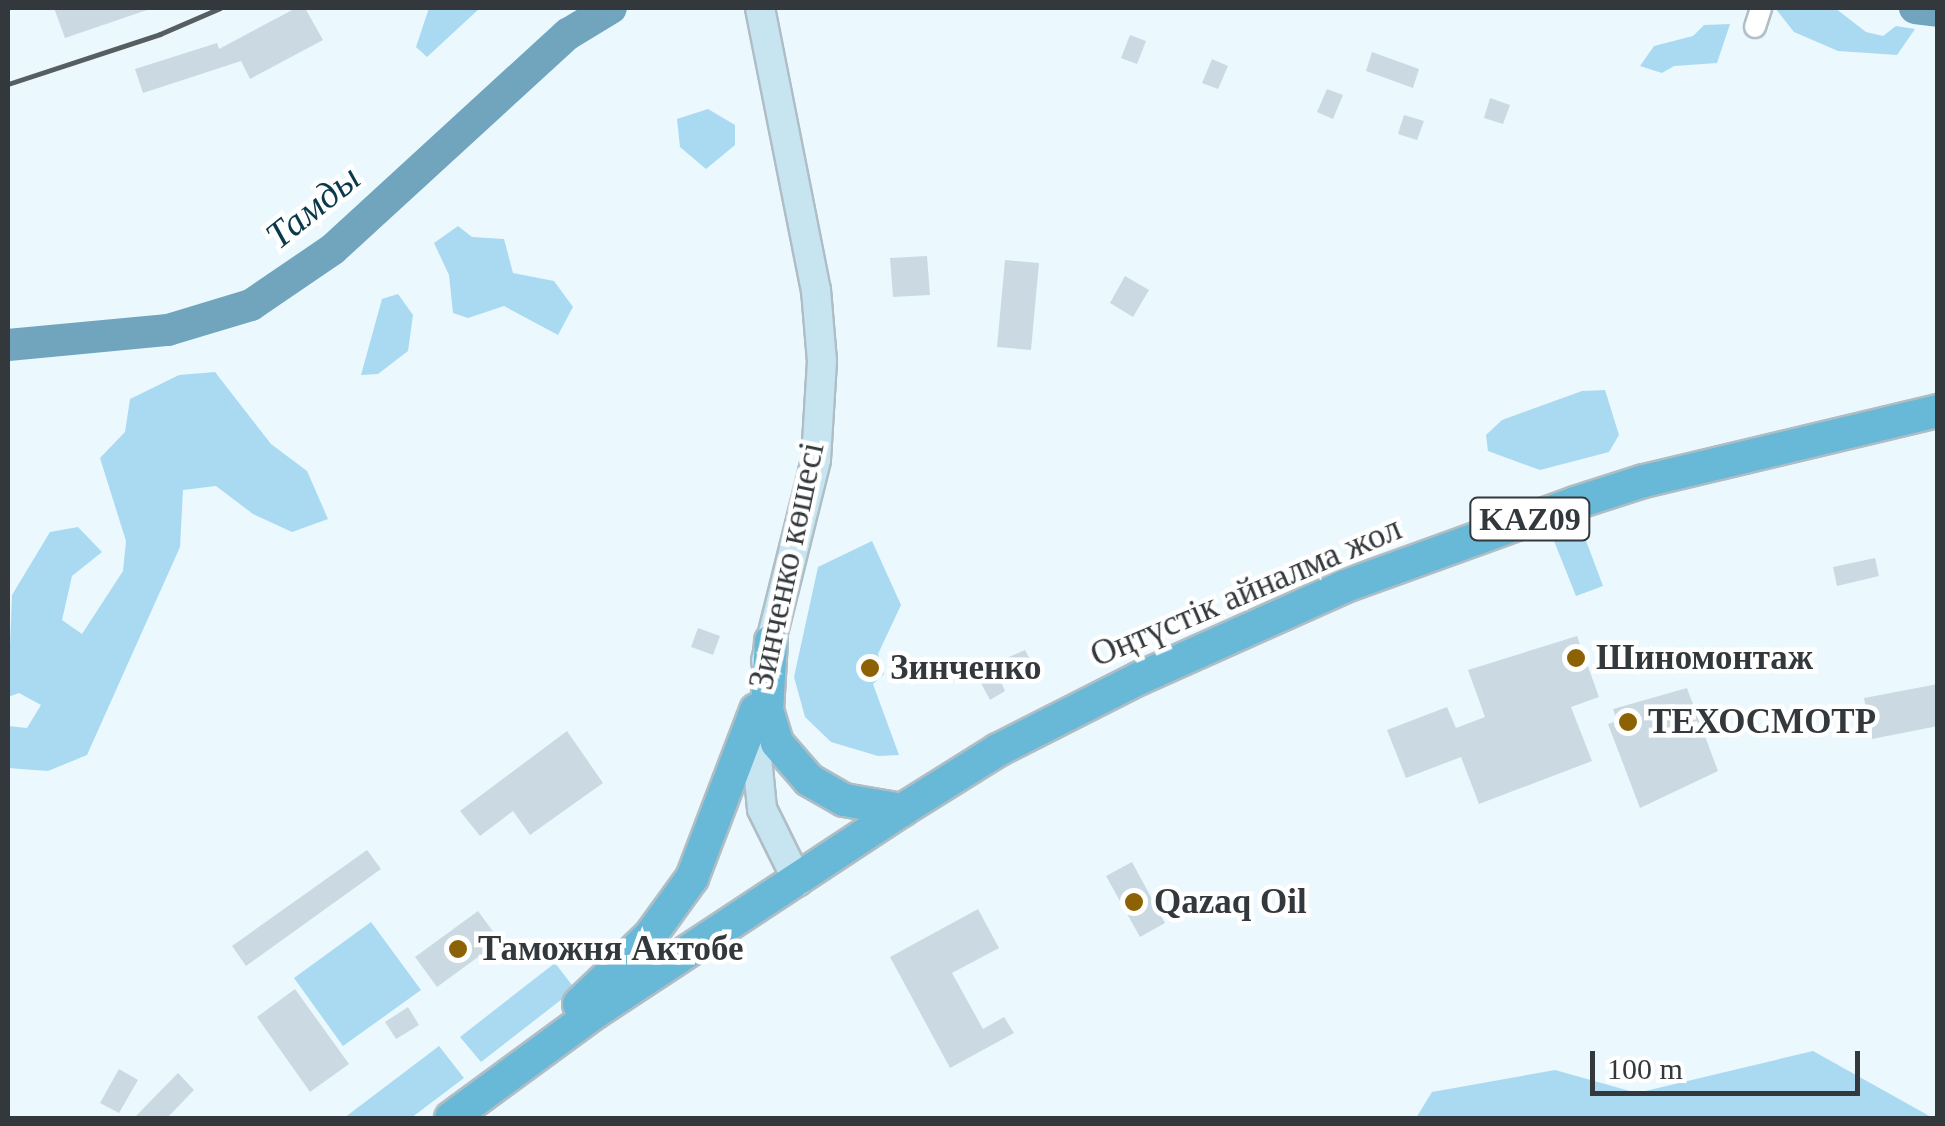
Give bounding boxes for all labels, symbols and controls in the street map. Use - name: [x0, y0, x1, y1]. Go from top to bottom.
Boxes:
- water label: Тамды: [257, 155, 369, 259]
- street label: Зинченко көшесі: [740, 439, 834, 693]
- road number: KAZ09: [1468, 492, 1592, 546]
- street label: Оңтүстік айналма жол: [1084, 508, 1408, 676]
- place label: Шиномонтаж: [1596, 637, 1813, 679]
- place label: Зинченко: [890, 647, 1041, 689]
- marker: Шиномонтаж: [1565, 647, 1587, 669]
- marker: Зинченко: [859, 657, 881, 679]
- place label: ТЕХОСМОТР: [1648, 701, 1876, 743]
- marker: ТЕХОСМОТР: [1617, 711, 1639, 733]
- place label: Qazaq Oil: [1154, 881, 1307, 923]
- marker: Qazaq Oil: [1123, 891, 1145, 913]
- place label: Таможня Актобе: [478, 928, 743, 970]
- marker: Таможня Актобе: [447, 938, 469, 960]
- scale bar: [1595, 1031, 1865, 1093]
- text: 100 m: [1607, 1052, 1683, 1085]

